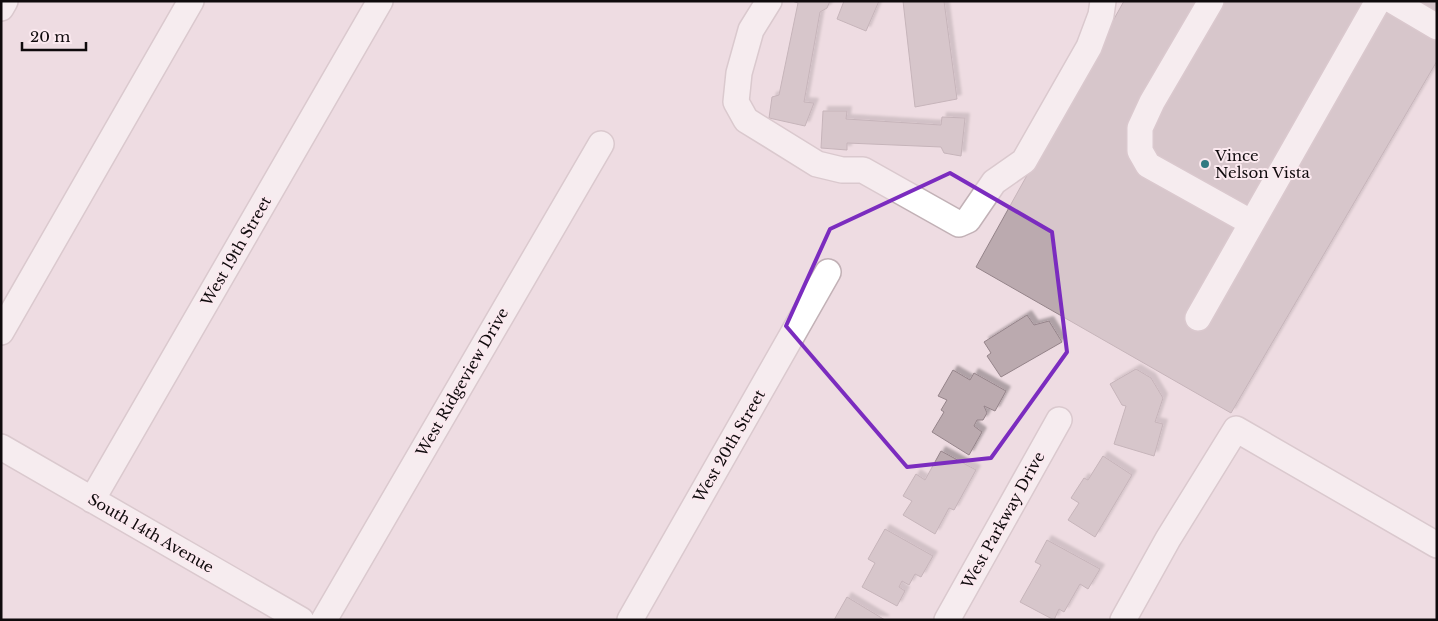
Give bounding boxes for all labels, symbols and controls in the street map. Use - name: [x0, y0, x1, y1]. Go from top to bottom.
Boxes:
- scale bar: [22, 20, 86, 52]
- text: 20 m: [30, 27, 70, 46]
- place label: Vince Nelson Vista: [1214, 146, 1310, 182]
- marker: Vince Nelson Vista: [1199, 158, 1211, 170]
- street label: West 19th Street: [196, 192, 275, 310]
- street label: West Ridgeview Drive: [411, 304, 512, 461]
- street label: West 20th Street: [688, 386, 769, 507]
- street label: West Parkway Drive: [957, 448, 1049, 593]
- street label: South 14th Avenue: [85, 489, 217, 577]

